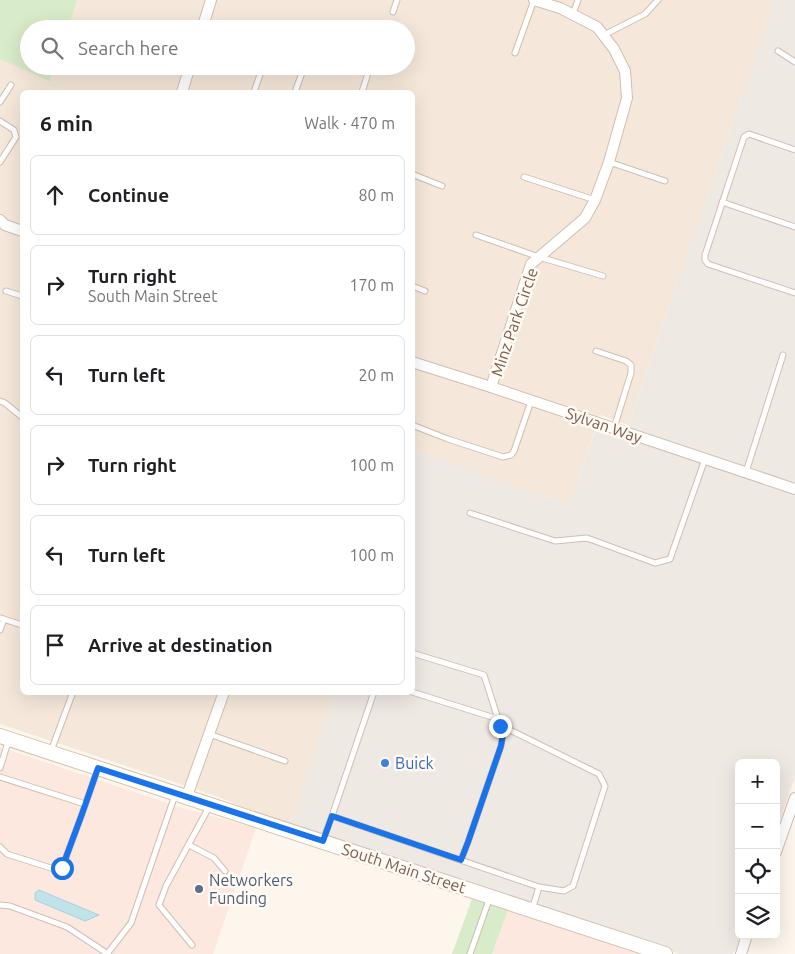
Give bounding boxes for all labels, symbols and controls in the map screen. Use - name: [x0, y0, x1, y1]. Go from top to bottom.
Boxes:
- search box: [20, 20, 415, 75]
- icon: search: [38, 34, 66, 62]
- text: Search here: [78, 37, 178, 59]
- text: 6 min: [40, 111, 93, 135]
- text: Walk · 470 m: [304, 114, 395, 132]
- icon: ahead: [41, 181, 69, 209]
- text: Continue: [88, 184, 169, 206]
- text: 80 m: [358, 186, 394, 204]
- text: Turn right: [88, 265, 176, 287]
- street label: Minz Park Circle: [487, 265, 541, 379]
- icon: right: [41, 271, 69, 299]
- text: 170 m: [349, 276, 394, 294]
- text: South Main Street: [88, 287, 217, 305]
- icon: left: [41, 361, 69, 389]
- text: Turn left: [88, 364, 166, 386]
- text: 20 m: [358, 366, 394, 384]
- street label: Sylvan Way: [564, 404, 645, 447]
- icon: right: [41, 451, 69, 479]
- text: Turn right: [88, 454, 176, 476]
- text: 100 m: [349, 456, 394, 474]
- icon: left: [41, 541, 69, 569]
- text: Turn left: [88, 544, 166, 566]
- text: 100 m: [349, 546, 394, 564]
- icon: arrive: [41, 631, 69, 659]
- text: Arrive at destination: [88, 634, 273, 656]
- route end: [489, 715, 512, 738]
- place label: Buick: [395, 754, 434, 772]
- marker: Buick: [379, 757, 391, 769]
- map controls: [735, 759, 780, 939]
- button: +: [735, 759, 780, 804]
- button: −: [735, 804, 780, 849]
- street label: South Main Street: [340, 839, 469, 897]
- button: locate: [735, 849, 780, 894]
- route start: [51, 857, 74, 880]
- place label: Networkers Funding: [209, 871, 293, 907]
- marker: Networkers Funding: [193, 883, 205, 895]
- button: layers: [735, 894, 780, 939]

